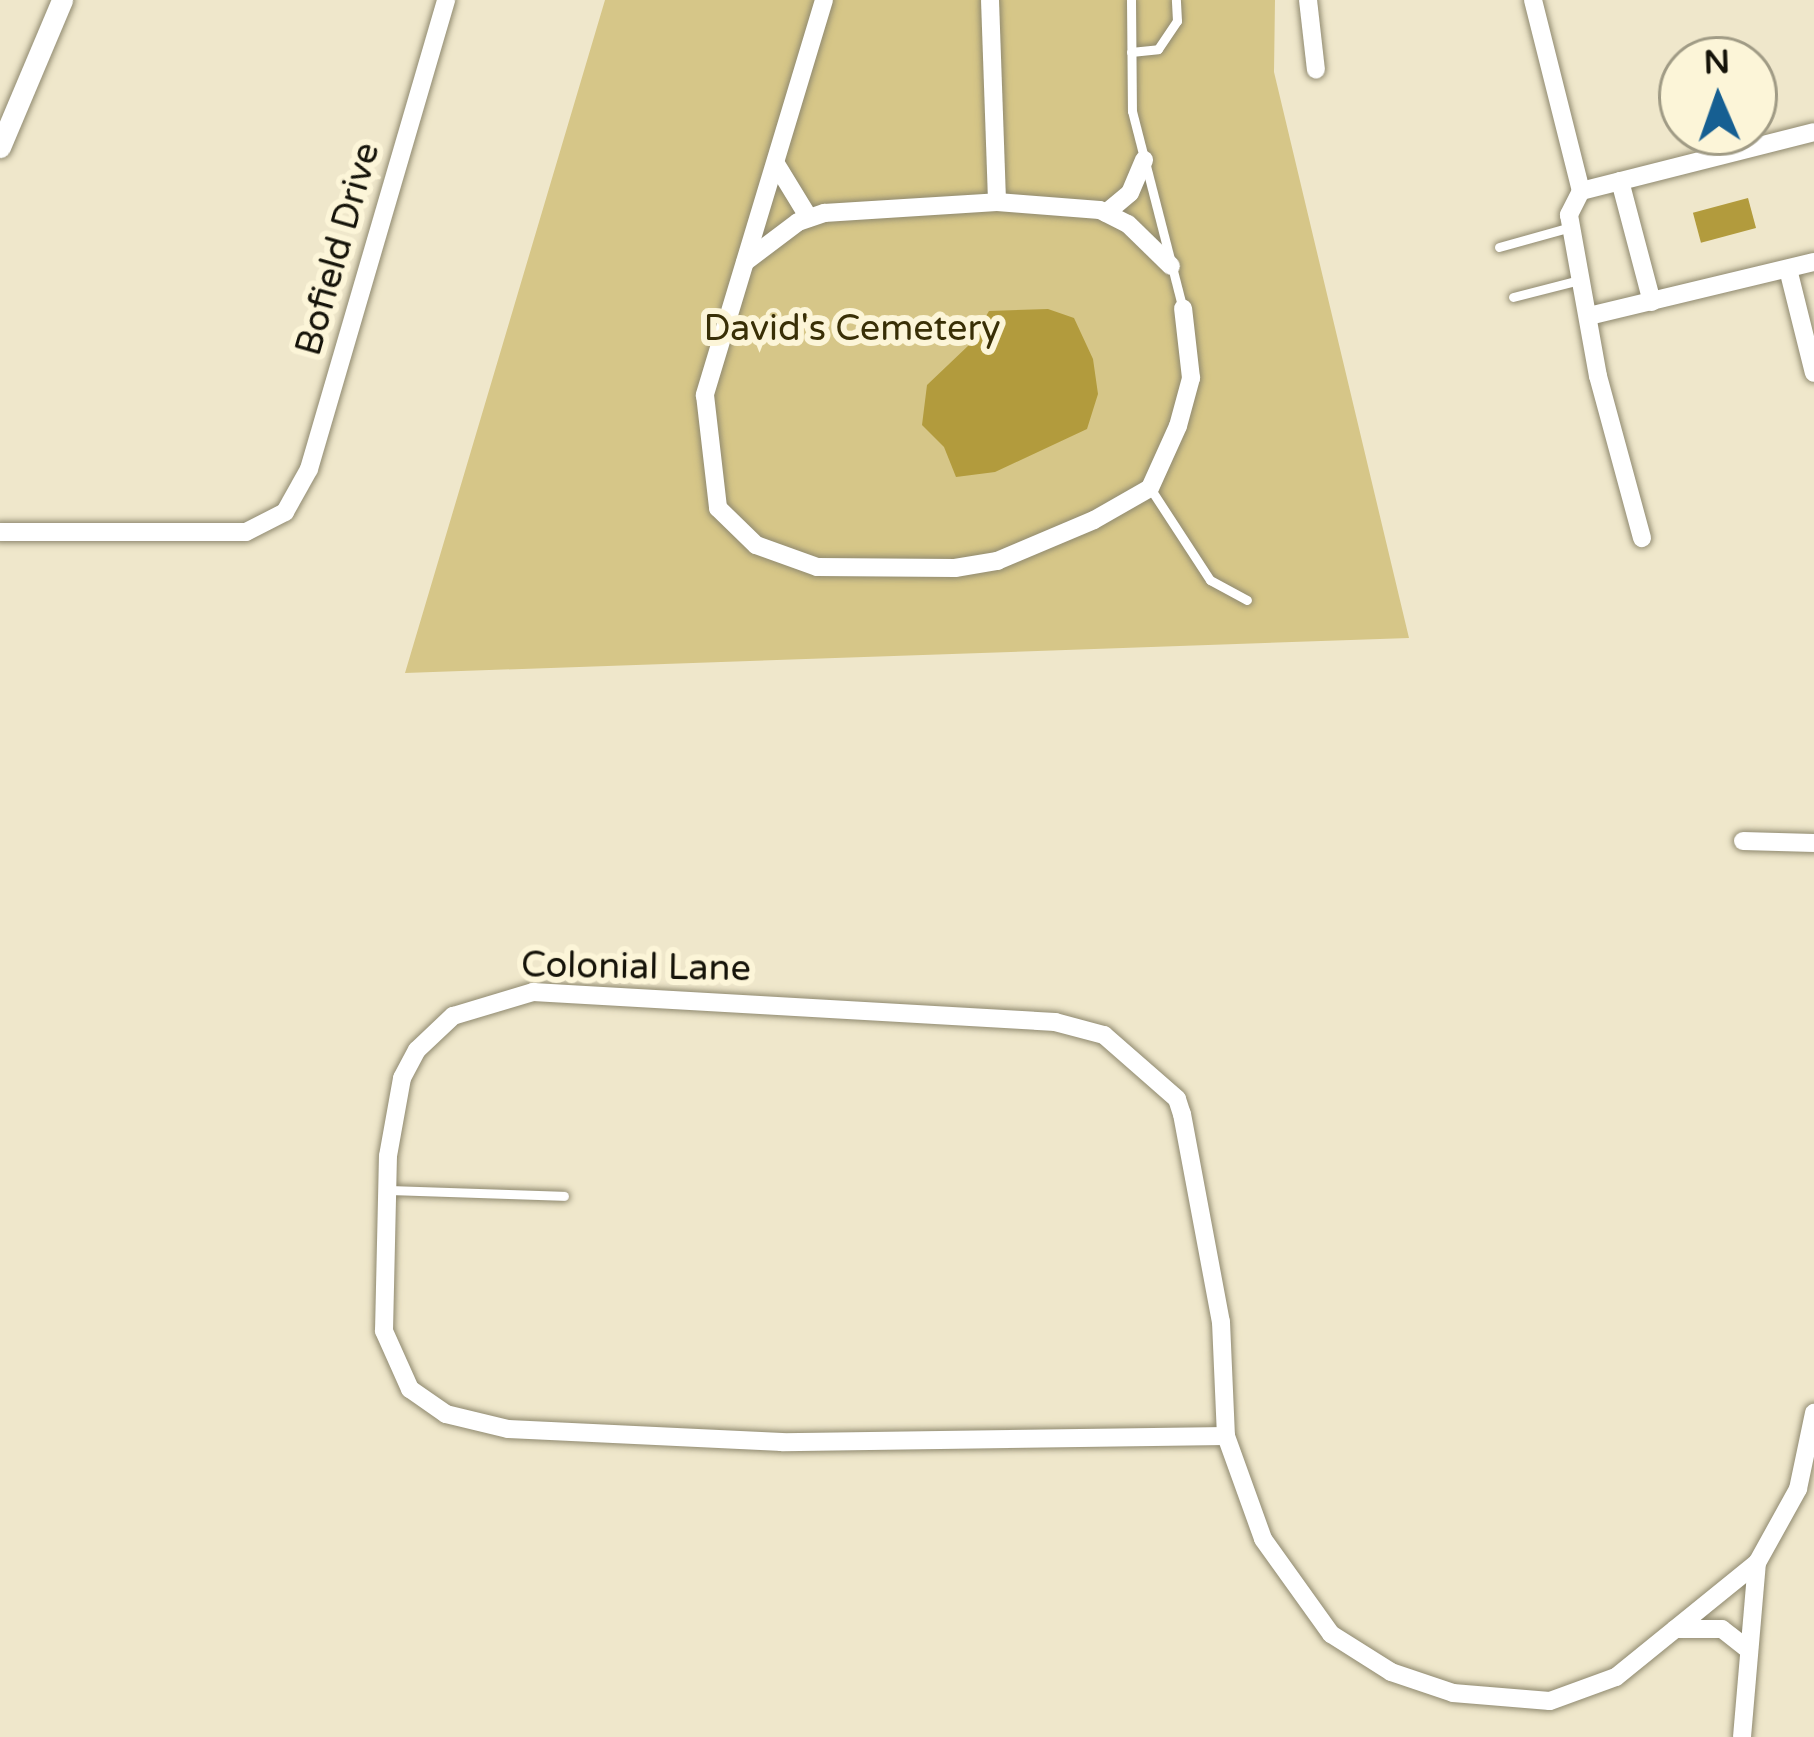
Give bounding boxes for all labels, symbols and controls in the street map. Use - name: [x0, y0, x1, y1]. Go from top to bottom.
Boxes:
- north arrow: [1658, 36, 1778, 156]
- text: N: [1703, 43, 1731, 82]
- street label: Bofield Drive: [287, 138, 389, 360]
- park label: David's Cemetery: [703, 307, 1001, 351]
- street label: Colonial Lane: [521, 943, 751, 991]

